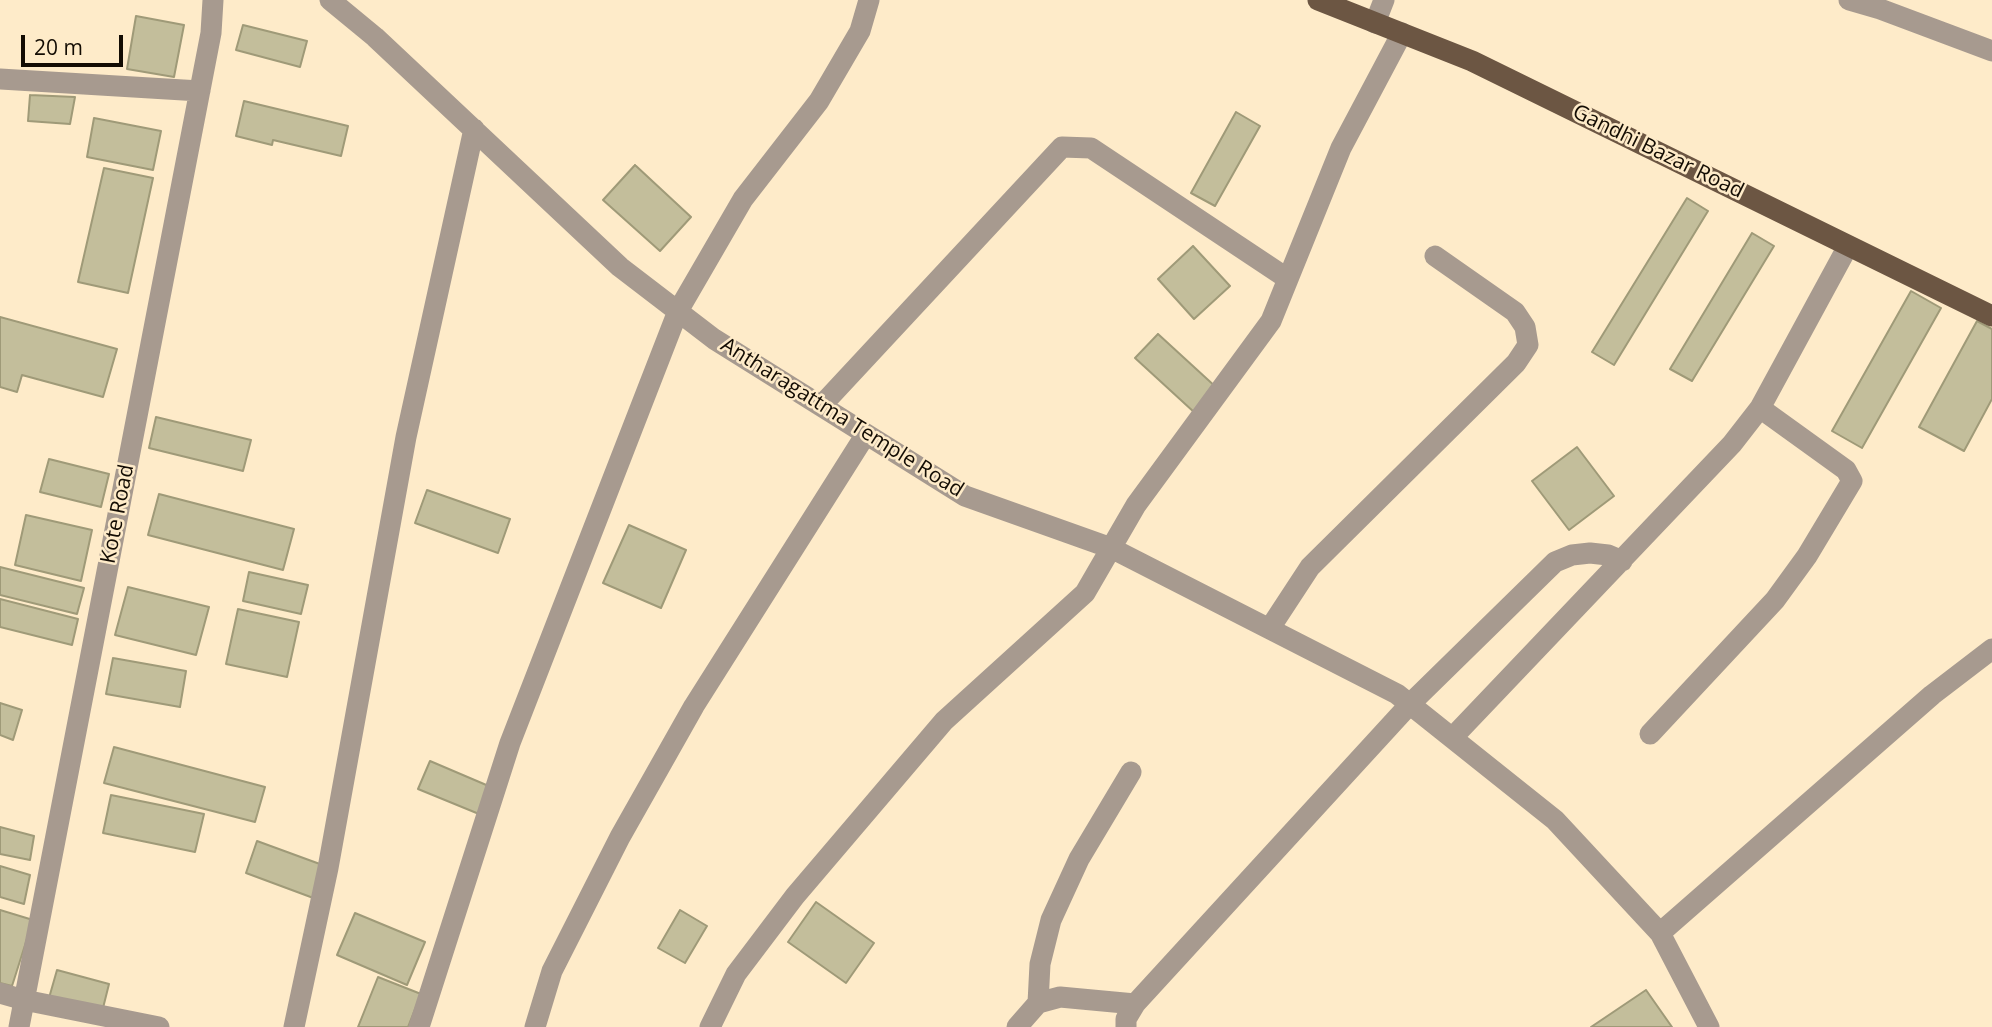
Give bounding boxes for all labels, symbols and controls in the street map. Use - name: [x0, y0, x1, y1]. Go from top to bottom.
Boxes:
- scale bar: [24, 21, 126, 65]
- text: 20 m: [34, 33, 83, 61]
- street label: Gandhi Bazar Road: [1568, 100, 1748, 204]
- street label: Antharagattma Temple Road: [716, 333, 968, 503]
- street label: Kote Road: [96, 462, 140, 566]

